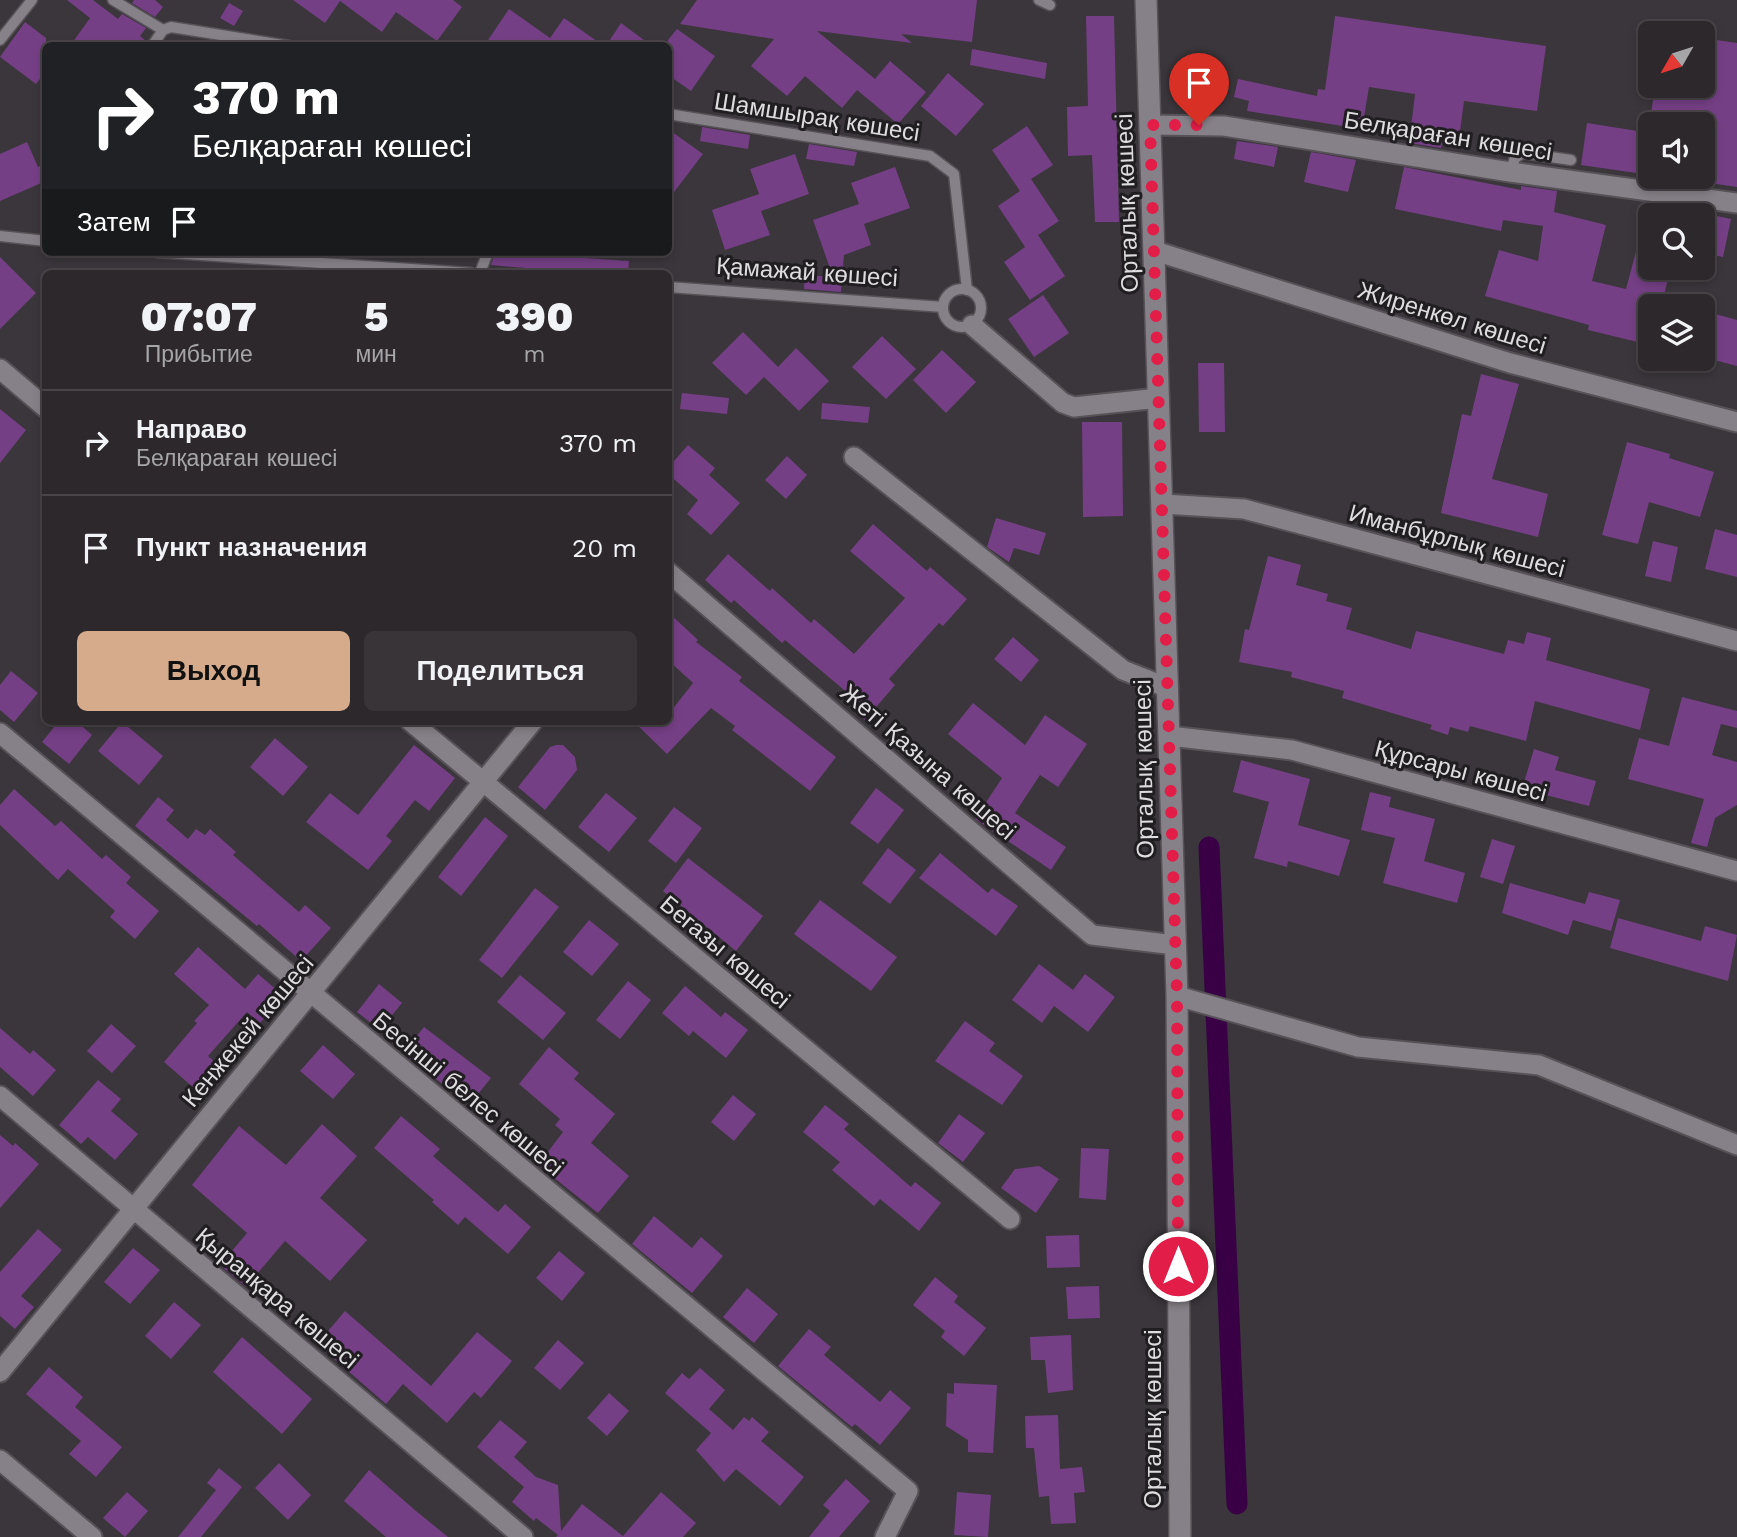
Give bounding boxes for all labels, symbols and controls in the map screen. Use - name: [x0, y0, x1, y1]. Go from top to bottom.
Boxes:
- north arrow: [1638, 21, 1715, 98]
- map controls: [1638, 21, 1715, 371]
- pin: [1169, 53, 1229, 125]
- icon: arrive: [1180, 64, 1218, 102]
- text: 370 m: [192, 68, 340, 126]
- icon: right: [77, 70, 168, 161]
- street label: Шамшырақ көшесі: [712, 87, 922, 147]
- street label: Белқараған көшесі: [1342, 106, 1554, 166]
- button: sound: [1638, 112, 1715, 189]
- street label: Орталық көшесі: [1110, 113, 1144, 293]
- text: Белқараған көшесі: [192, 127, 472, 165]
- icon: arrive: [165, 203, 203, 241]
- button: search: [1638, 203, 1715, 280]
- text: Затем: [77, 207, 151, 237]
- street label: Қамажай көшесі: [715, 252, 899, 292]
- street label: Жиренкөл көшесі: [1355, 276, 1549, 360]
- text: 07:07: [140, 292, 257, 341]
- text: 5: [364, 292, 388, 341]
- text: 390: [495, 292, 574, 341]
- button: layers: [1638, 294, 1715, 371]
- text: Прибытие: [145, 341, 253, 368]
- text: мин: [355, 341, 397, 368]
- text: m: [523, 341, 545, 368]
- text: Направо: [136, 414, 247, 444]
- icon: right: [77, 424, 115, 462]
- text: 370 m: [559, 428, 637, 458]
- text: Белқараған көшесі: [136, 445, 337, 472]
- street label: Иманбұрлық көшесі: [1346, 499, 1568, 583]
- icon: arrive: [77, 529, 115, 567]
- text: Пункт назначения: [136, 532, 367, 562]
- text: 20 m: [572, 533, 637, 563]
- button: Выход: [77, 631, 350, 711]
- button: Поделиться: [364, 631, 637, 711]
- street label: Жеті Қазына көшесі: [835, 678, 1021, 846]
- street label: Орталық көшесі: [1128, 679, 1160, 859]
- street label: Құрсары көшесі: [1372, 735, 1550, 807]
- street label: Бегазы көшесі: [654, 890, 796, 1014]
- street label: Кенжекей көшесі: [176, 949, 320, 1113]
- street label: Бесінші белес көшесі: [367, 1006, 569, 1182]
- street label: Қыранқара көшесі: [190, 1222, 364, 1374]
- position arrow: [1141, 1229, 1215, 1303]
- street label: Орталық көшесі: [1139, 1329, 1167, 1509]

